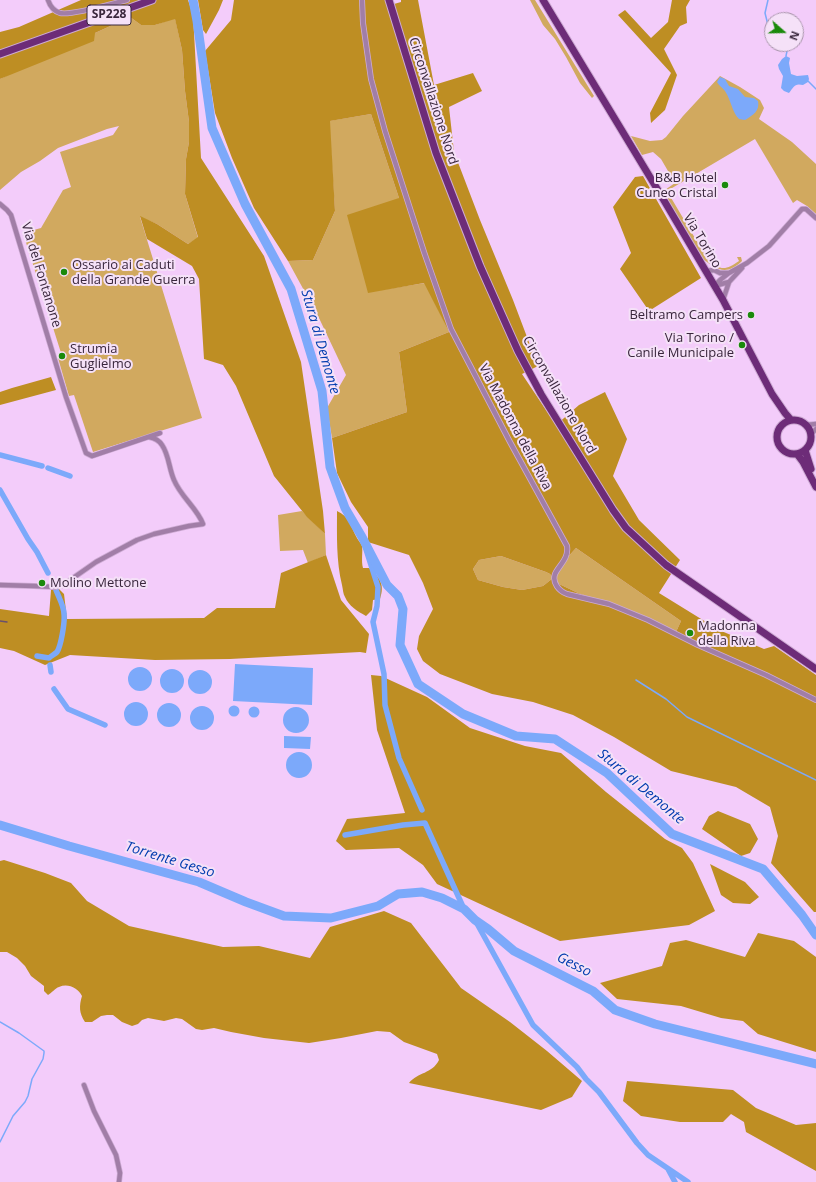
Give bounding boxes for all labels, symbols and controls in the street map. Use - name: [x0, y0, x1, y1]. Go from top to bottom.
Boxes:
- road number: SP228: [87, 5, 131, 25]
- north arrow: [764, 12, 804, 52]
- text: N: [786, 29, 803, 43]
- street label: Circonvallazione Nord: [405, 35, 461, 167]
- place label: B&B Hotel Cuneo Cristal: [636, 170, 717, 201]
- marker: B&B Hotel Cuneo Cristal: [720, 180, 730, 190]
- street label: Via Torino: [680, 211, 724, 271]
- street label: Via del Fontanone: [18, 221, 64, 329]
- place label: Ossario ai Caduti della Grande Guerra: [72, 257, 196, 288]
- marker: Ossario ai Caduti della Grande Guerra: [59, 267, 69, 277]
- water label: Stura di Demonte: [297, 288, 343, 396]
- place label: Beltramo Campers: [629, 307, 743, 323]
- marker: Beltramo Campers: [746, 310, 756, 320]
- place label: Via Torino / Canile Municipale: [627, 330, 734, 361]
- street label: Circonvallazione Nord: [519, 333, 599, 457]
- marker: Via Torino / Canile Municipale: [737, 340, 747, 350]
- place label: Strumia Guglielmo: [70, 341, 131, 372]
- marker: Strumia Guglielmo: [57, 351, 67, 361]
- street label: Via Madonna della Riva: [475, 361, 555, 493]
- place label: Molino Mettone: [50, 575, 147, 591]
- marker: Molino Mettone: [37, 578, 47, 588]
- place label: Madonna della Riva: [698, 618, 756, 649]
- marker: Madonna della Riva: [685, 628, 695, 638]
- water label: Stura di Demonte: [594, 746, 688, 828]
- water label: Torrente Gesso: [123, 838, 217, 882]
- water label: Gesso: [554, 949, 594, 981]

